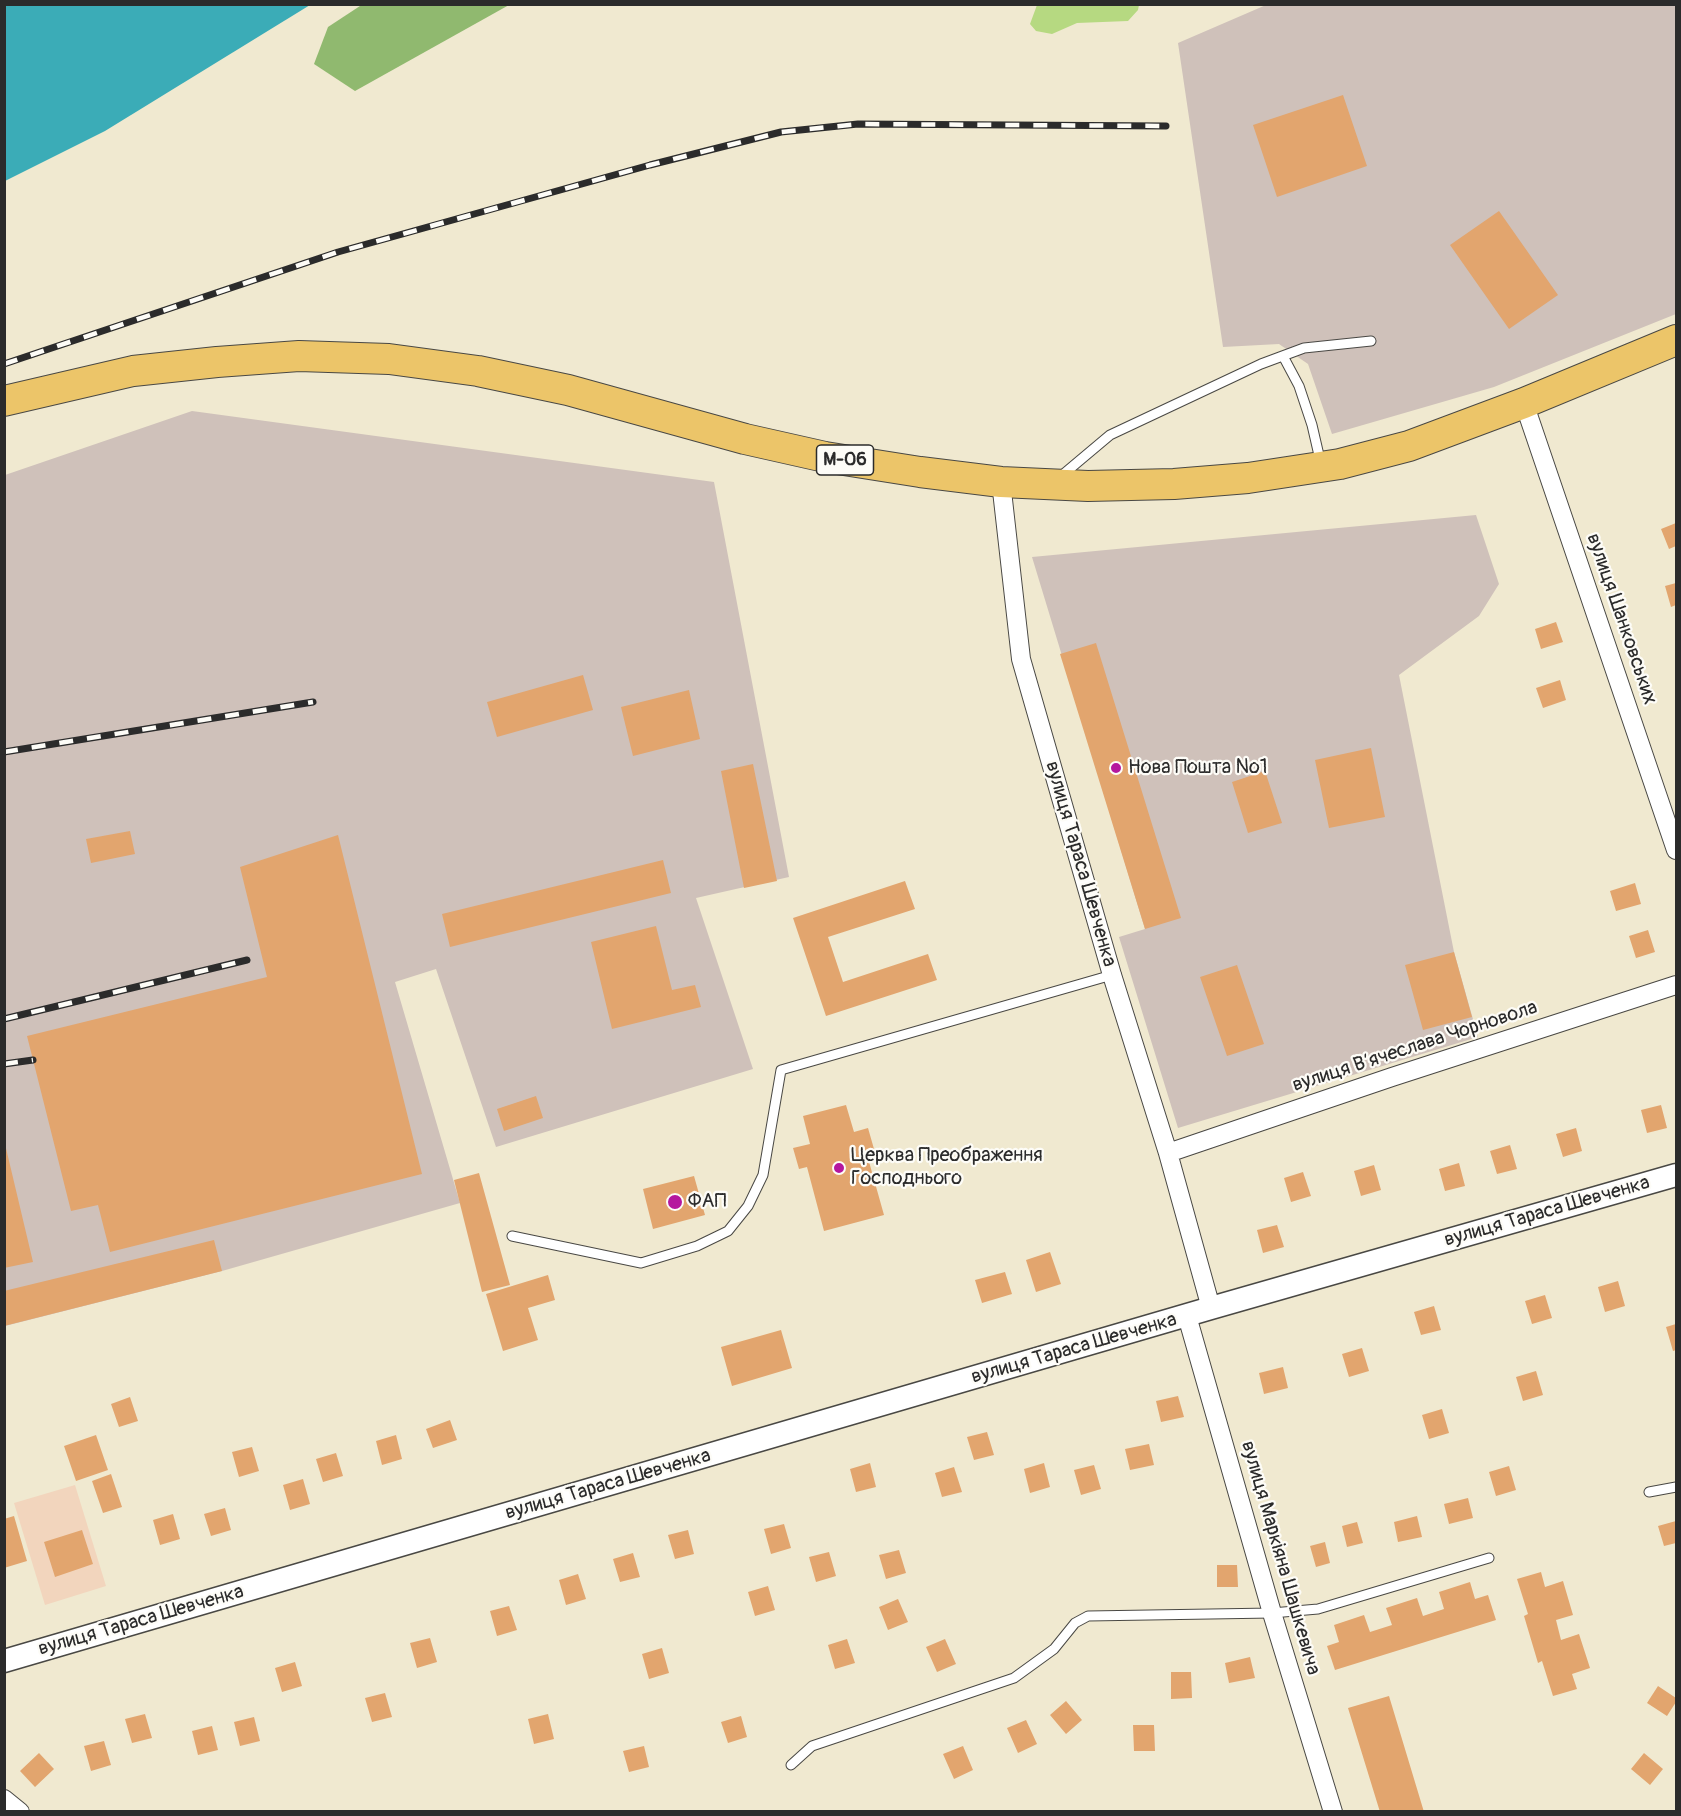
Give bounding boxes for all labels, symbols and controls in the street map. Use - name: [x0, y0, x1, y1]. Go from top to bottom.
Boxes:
- road number: М-06: [816, 445, 874, 475]
- street label: вулиця Шанковських: [1580, 530, 1662, 708]
- place label: Нова Пошта №1: [1128, 756, 1268, 780]
- street label: вулиця Тараса Шевченка: [1039, 758, 1121, 970]
- marker: Нова Пошта №1: [1109, 761, 1123, 775]
- street label: вулиця Вʼячеслава Чорновола: [1289, 996, 1541, 1098]
- place label: Церква Преображення Господнього: [851, 1144, 1043, 1191]
- marker: Церква Преображення Господнього: [832, 1161, 846, 1175]
- street label: вулиця Тараса Шевченка: [1441, 1171, 1653, 1253]
- place label: ФАП: [688, 1190, 726, 1214]
- marker: ФАП: [666, 1193, 684, 1211]
- street label: вулиця Тараса Шевченка: [968, 1308, 1180, 1390]
- street label: вулиця Маркіяна Шашкевича: [1235, 1438, 1325, 1678]
- street label: вулиця Тараса Шевченка: [502, 1444, 714, 1526]
- street label: вулиця Тараса Шевченка: [35, 1580, 247, 1662]

